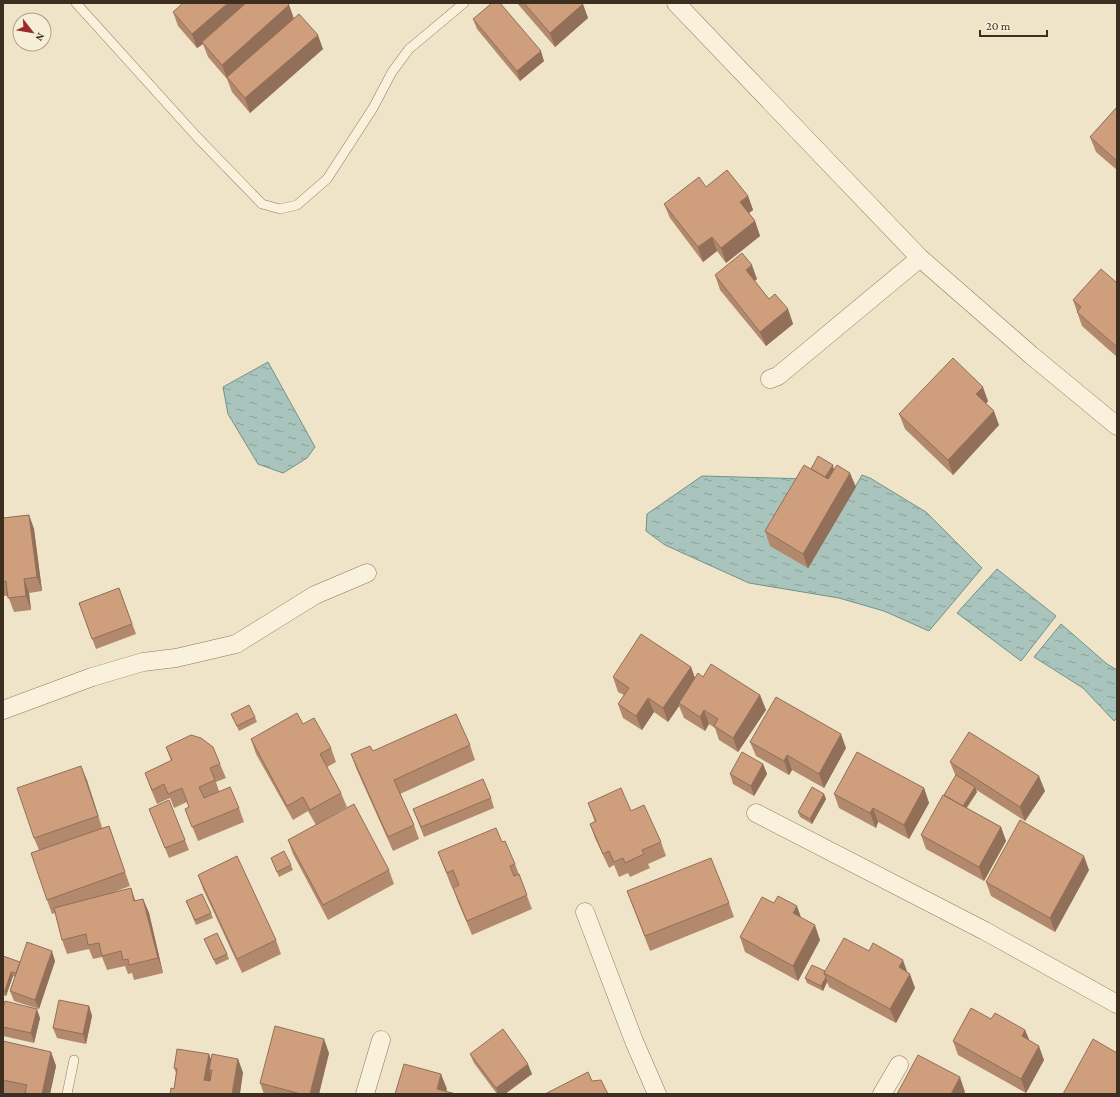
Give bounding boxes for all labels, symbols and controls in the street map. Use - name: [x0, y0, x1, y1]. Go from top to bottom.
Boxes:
- north arrow: [12, 12, 52, 52]
- scale bar: [980, 12, 1047, 38]
- text: 20 m: [986, 19, 1011, 33]
- text: N: [33, 31, 48, 44]

